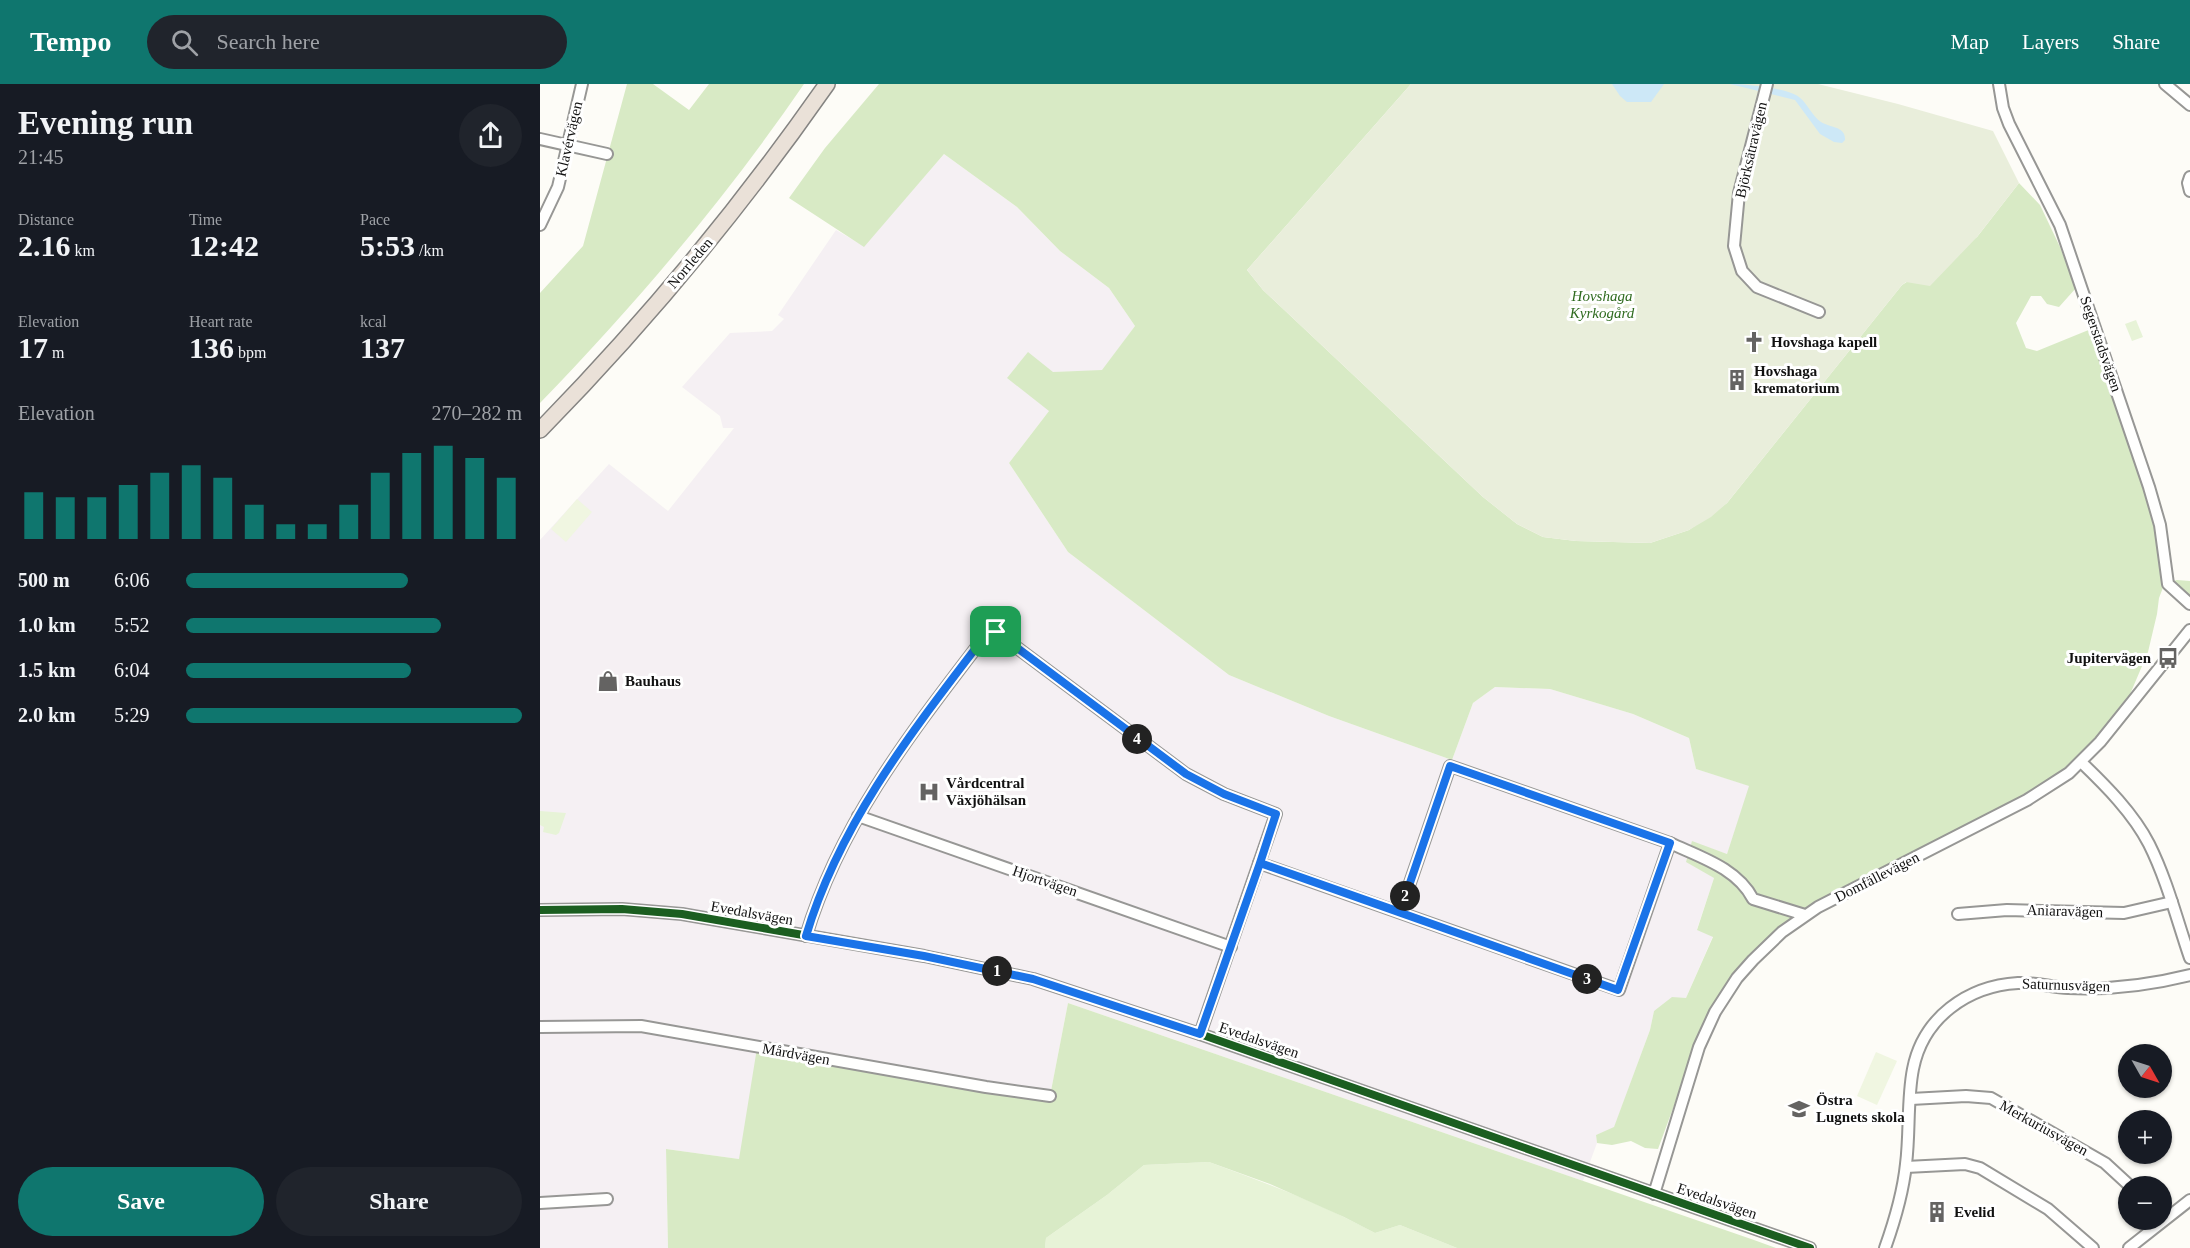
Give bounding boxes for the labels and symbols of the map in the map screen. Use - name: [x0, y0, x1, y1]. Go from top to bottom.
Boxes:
- street label: Klavérvägen: [553, 99, 586, 178]
- street label: Björksätravägen: [1732, 100, 1770, 200]
- street label: Norrleden: [664, 234, 716, 291]
- park label: Hovshaga Kyrkogård: [1569, 288, 1635, 321]
- street label: Segerstadsvägen: [2077, 294, 2125, 394]
- church icon: Hovshaga kapell: [1742, 330, 1766, 354]
- place label: Hovshaga kapell: [1771, 334, 1877, 350]
- place label: Hovshaga krematorium: [1754, 363, 1840, 396]
- building icon: Hovshaga krematorium: [1725, 368, 1749, 392]
- pin: [970, 606, 1021, 657]
- bus stop icon: Jupitervägen: [2156, 646, 2180, 670]
- place label: Jupitervägen: [2067, 650, 2152, 666]
- shop icon: Bauhaus: [596, 669, 620, 693]
- place label: Bauhaus: [625, 673, 681, 689]
- pin: 4: [1122, 724, 1152, 754]
- place label: Vårdcentral Växjöhälsan: [946, 775, 1027, 808]
- hospital icon: Vårdcentral Växjöhälsan: [917, 780, 941, 804]
- street label: Domfällevägen: [1832, 849, 1922, 905]
- street label: Hjortvägen: [1010, 862, 1080, 900]
- pin: 2: [1390, 881, 1420, 911]
- street label: Evedalsvägen: [710, 898, 795, 928]
- street label: Aniaravägen: [2026, 902, 2104, 920]
- pin: 1: [982, 956, 1012, 986]
- pin: 3: [1572, 964, 1602, 994]
- street label: Saturnusvägen: [2022, 975, 2111, 995]
- street label: Evedalsvägen: [1217, 1019, 1301, 1061]
- street label: Mårdvägen: [761, 1040, 832, 1068]
- north arrow: [2118, 1044, 2172, 1098]
- place label: Östra Lugnets skola: [1816, 1092, 1905, 1125]
- school or university icon: Östra Lugnets skola: [1787, 1097, 1811, 1121]
- street label: Merkuriusvägen: [1997, 1097, 2091, 1159]
- street label: Evedalsvägen: [1675, 1180, 1759, 1222]
- building icon: Evelid: [1925, 1200, 1949, 1224]
- place label: Evelid: [1954, 1204, 1995, 1220]

